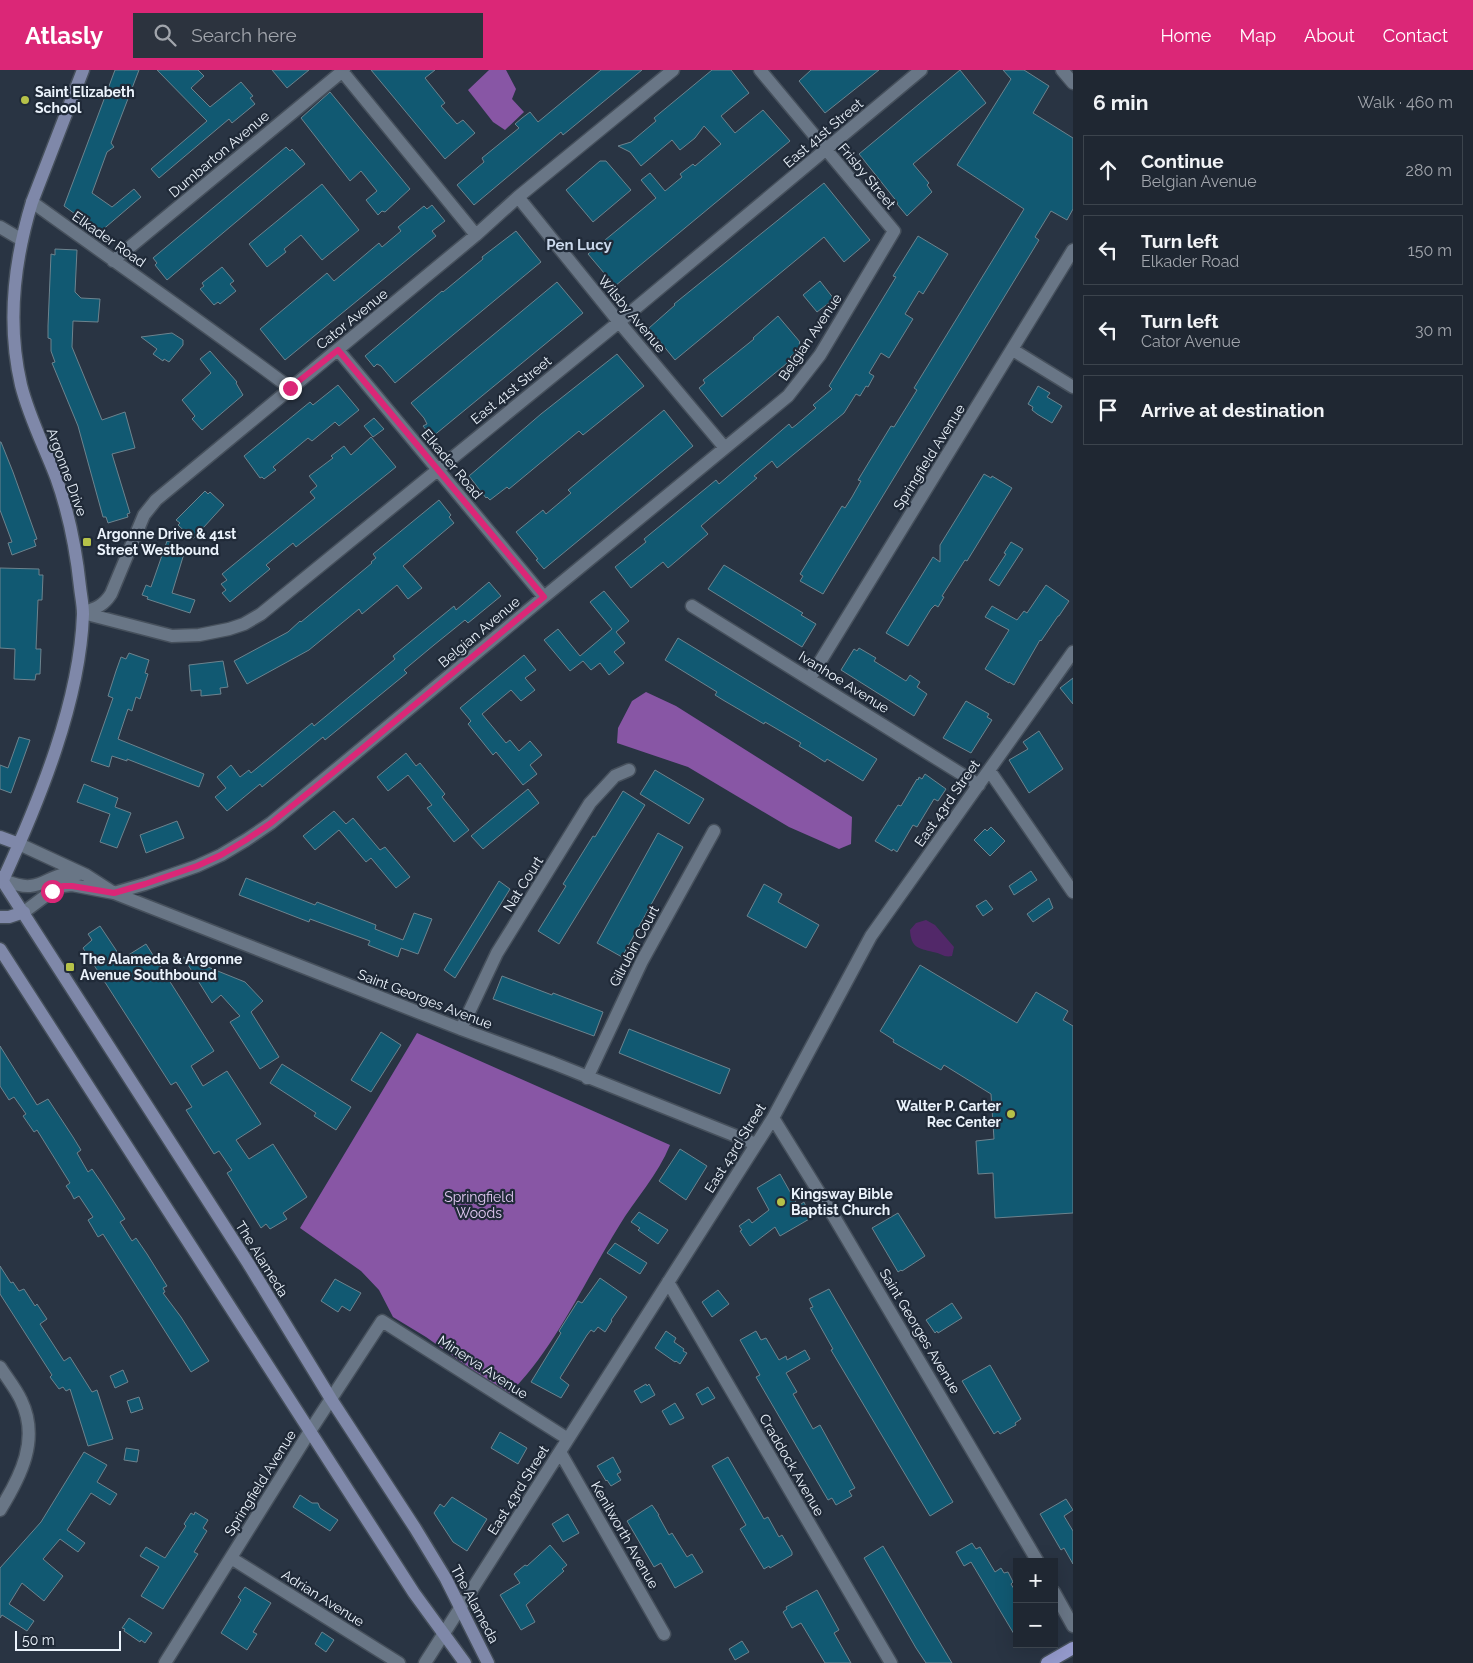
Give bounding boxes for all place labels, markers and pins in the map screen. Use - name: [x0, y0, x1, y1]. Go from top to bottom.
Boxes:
- place label: Saint Elizabeth School: [35, 84, 135, 116]
- marker: Saint Elizabeth School: [19, 94, 31, 106]
- place label: Argonne Drive & 41st Street Westbound: [97, 526, 237, 558]
- marker: Argonne Drive & 41st Street Westbound: [81, 536, 93, 548]
- place label: The Alameda & Argonne Avenue Southbound: [80, 951, 243, 983]
- marker: The Alameda & Argonne Avenue Southbound: [64, 961, 76, 973]
- place label: Walter P. Carter Rec Center: [896, 1098, 1002, 1130]
- marker: Walter P. Carter Rec Center: [1005, 1108, 1017, 1120]
- place label: Kingsway Bible Baptist Church: [791, 1186, 893, 1218]
- marker: Kingsway Bible Baptist Church: [775, 1196, 787, 1208]

